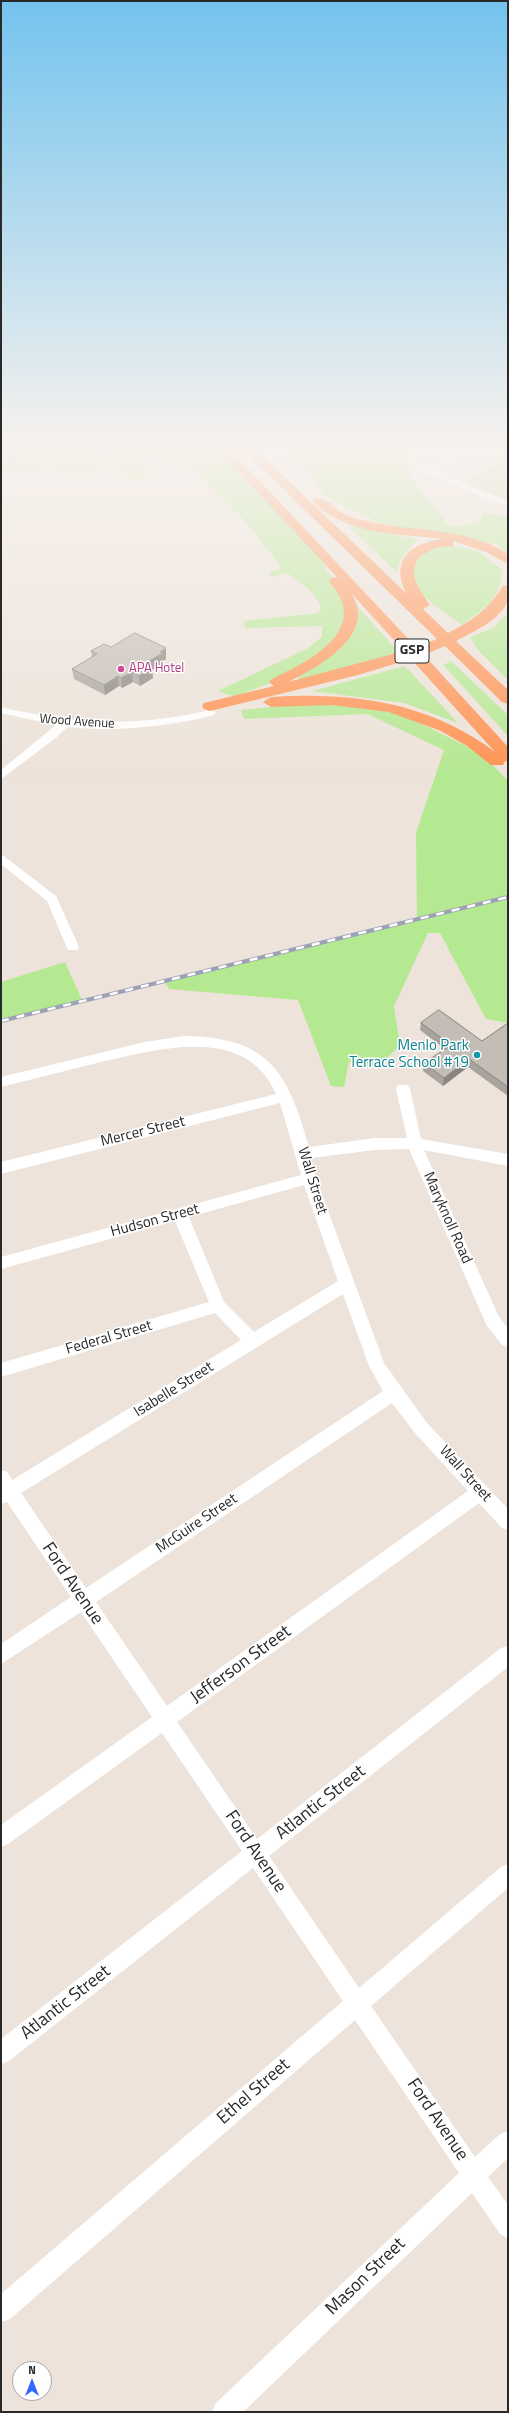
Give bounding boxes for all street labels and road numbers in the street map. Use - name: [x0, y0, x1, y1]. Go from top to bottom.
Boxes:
- road number: GSP: [395, 639, 429, 663]
- street label: Wood Avenue: [39, 712, 115, 732]
- street label: Mercer Street: [99, 1113, 187, 1151]
- street label: Wall Street: [293, 1145, 331, 1217]
- street label: Maryknoll Road: [419, 1169, 475, 1267]
- street label: Hudson Street: [109, 1201, 201, 1241]
- street label: Federal Street: [64, 1317, 154, 1359]
- street label: Isabelle Street: [131, 1358, 217, 1422]
- street label: Wall Street: [435, 1442, 495, 1506]
- street label: McGuire Street: [153, 1490, 241, 1558]
- street label: Ford Avenue: [37, 1539, 107, 1629]
- street label: Jefferson Street: [186, 1621, 296, 1709]
- street label: Atlantic Street: [272, 1761, 370, 1845]
- street label: Ford Avenue: [220, 1807, 290, 1897]
- street label: Atlantic Street: [17, 1961, 115, 2045]
- street label: Ethel Street: [213, 2055, 295, 2129]
- street label: Ford Avenue: [402, 2075, 472, 2165]
- street label: Mason Street: [322, 2234, 410, 2320]

